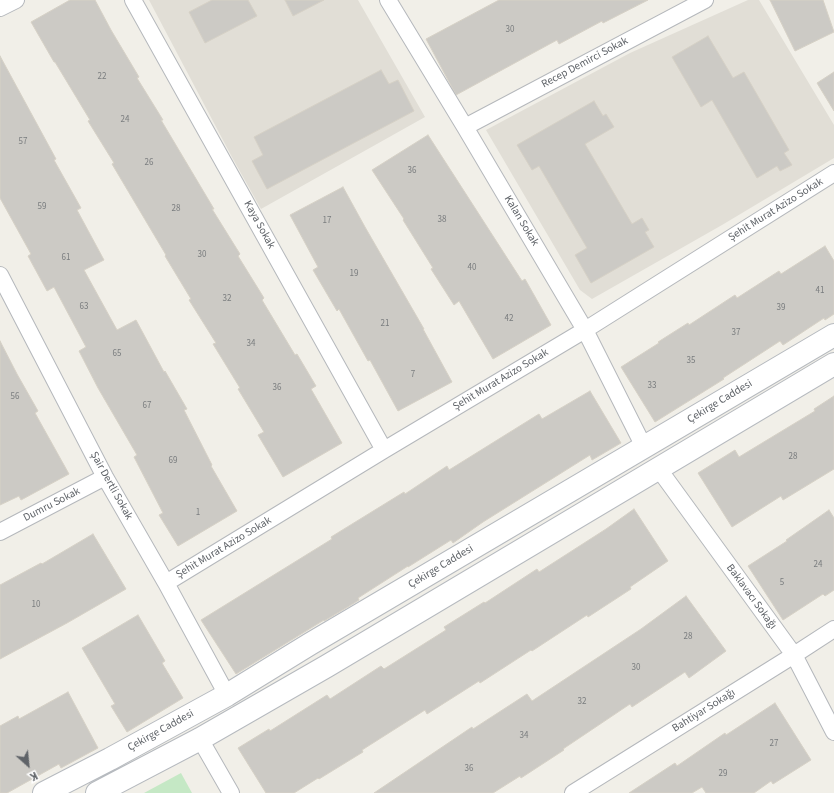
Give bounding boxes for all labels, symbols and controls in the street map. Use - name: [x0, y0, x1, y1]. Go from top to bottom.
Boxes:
- house number: 30: [506, 25, 514, 35]
- street label: Recep Demirci Sokak: [540, 35, 630, 91]
- house number: 22: [98, 72, 106, 82]
- house number: 24: [121, 115, 129, 125]
- house number: 57: [19, 137, 27, 147]
- house number: 26: [145, 158, 153, 168]
- house number: 36: [408, 166, 416, 176]
- street label: Şehit Murat Azizo Sokak: [726, 176, 826, 244]
- street label: Kalan Sokak: [501, 193, 541, 249]
- street label: Kaya Sokak: [240, 199, 278, 251]
- house number: 59: [38, 202, 46, 212]
- house number: 28: [172, 204, 180, 214]
- house number: 38: [438, 215, 446, 225]
- house number: 17: [323, 216, 331, 226]
- house number: 30: [198, 250, 206, 260]
- house number: 61: [62, 253, 70, 263]
- house number: 40: [468, 263, 476, 273]
- house number: 19: [350, 269, 358, 279]
- house number: 41: [816, 286, 824, 296]
- house number: 32: [223, 294, 231, 304]
- house number: 63: [80, 302, 88, 312]
- house number: 39: [777, 303, 785, 313]
- house number: 42: [505, 314, 513, 324]
- house number: 21: [381, 319, 389, 329]
- house number: 37: [732, 328, 740, 338]
- house number: 34: [247, 339, 255, 349]
- street label: Şehit Murat Azizo Sokak: [451, 346, 551, 414]
- house number: 65: [113, 349, 121, 359]
- house number: 35: [687, 356, 695, 366]
- house number: 7: [411, 370, 415, 380]
- street label: Çekirge Caddesi: [685, 377, 755, 427]
- house number: 33: [648, 381, 656, 391]
- house number: 36: [273, 383, 281, 393]
- house number: 56: [11, 392, 19, 402]
- house number: 67: [143, 401, 151, 411]
- street label: Şair Dertli Sokak: [87, 450, 135, 522]
- house number: 28: [789, 452, 797, 462]
- house number: 69: [169, 456, 177, 466]
- street label: Dumru Sokak: [21, 485, 83, 525]
- house number: 1: [196, 508, 200, 518]
- street label: Şehit Murat Azizo Sokak: [174, 514, 274, 582]
- street label: Çekirge Caddesi: [406, 542, 476, 592]
- house number: 24: [814, 560, 822, 570]
- street label: Baklavacı Sokağı: [723, 562, 779, 632]
- house number: 5: [780, 578, 784, 588]
- house number: 10: [32, 600, 40, 610]
- house number: 28: [684, 632, 692, 642]
- house number: 30: [632, 663, 640, 673]
- street label: Bahtiyar Sokağı: [670, 686, 738, 736]
- house number: 32: [578, 697, 586, 707]
- street label: Çekirge Caddesi: [126, 707, 196, 755]
- house number: 34: [520, 731, 528, 741]
- house number: 27: [770, 739, 778, 749]
- north arrow: [8, 745, 48, 785]
- house number: 36: [465, 764, 473, 774]
- text: K: [27, 768, 40, 784]
- house number: 29: [719, 769, 727, 779]

